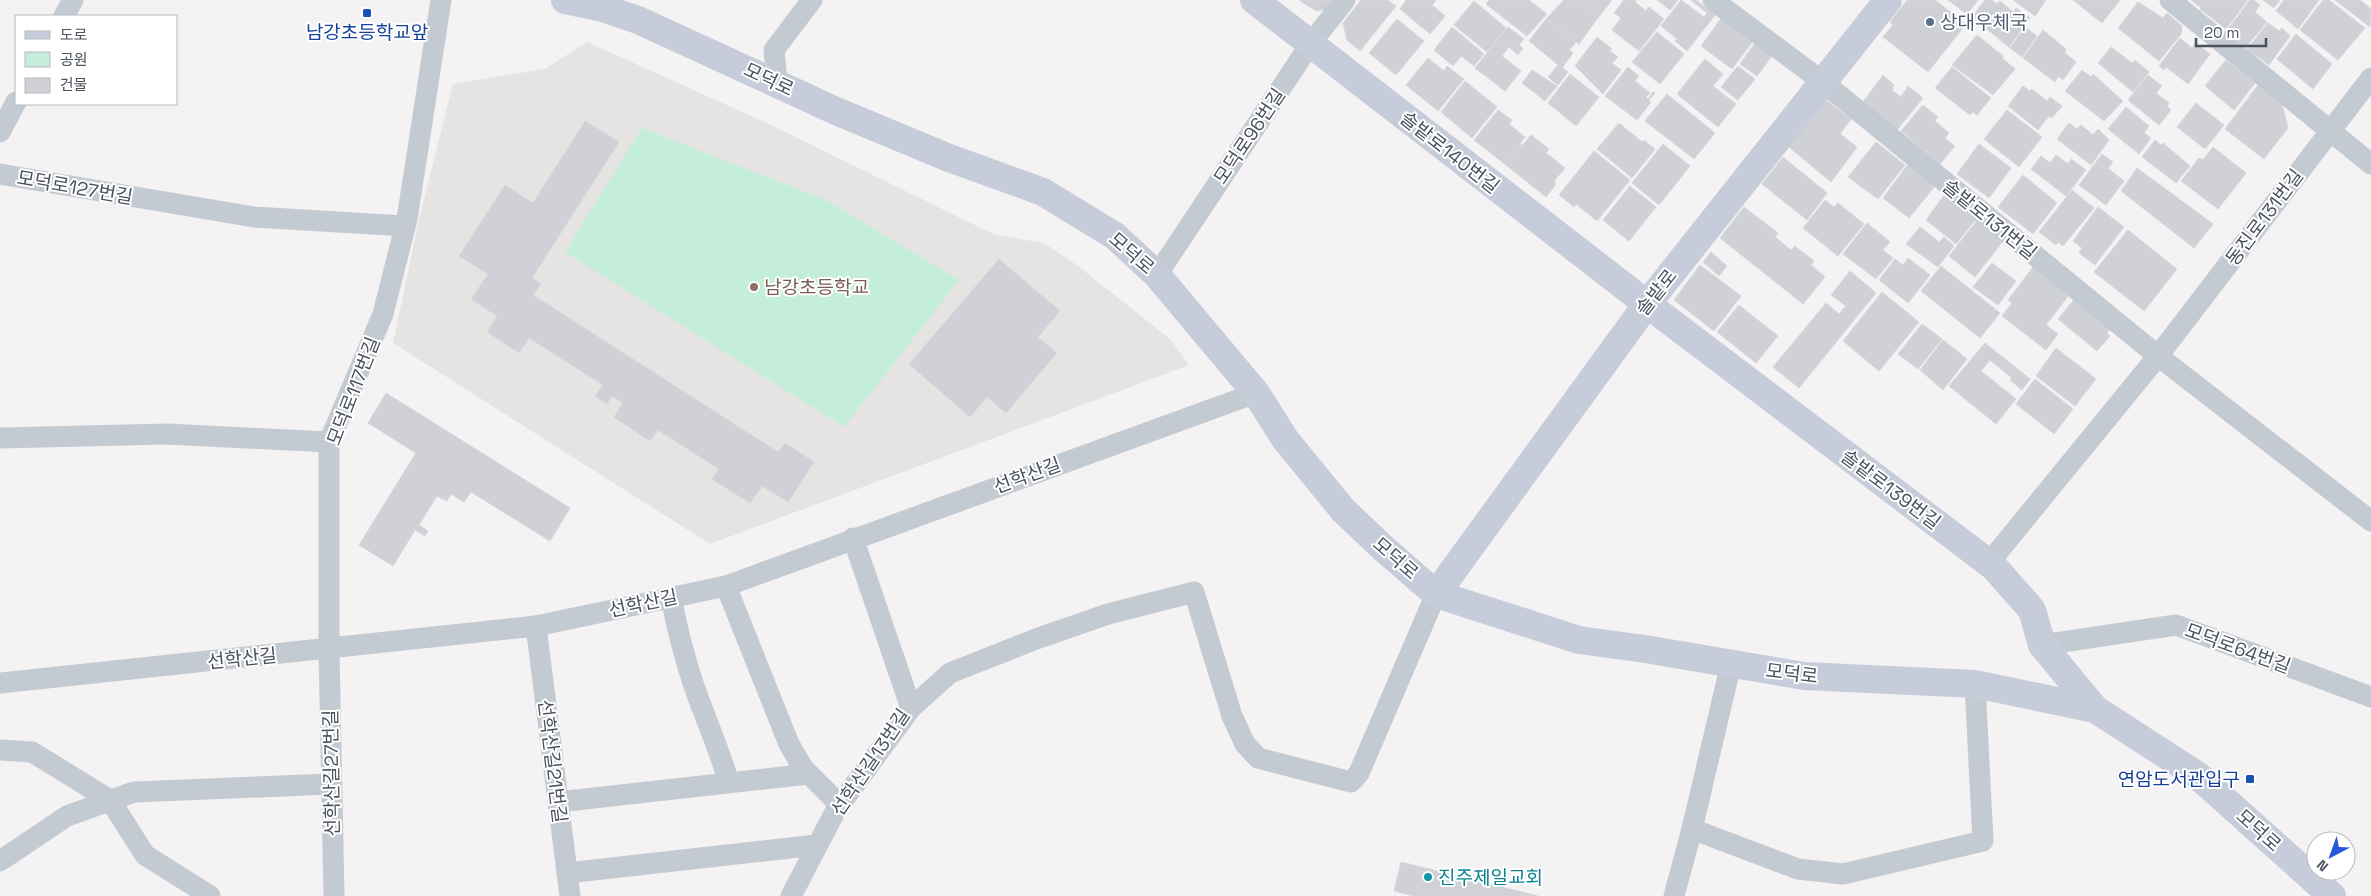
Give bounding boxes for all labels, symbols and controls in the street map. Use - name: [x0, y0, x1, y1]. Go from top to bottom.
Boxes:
- marker: 남강초등학교앞: [361, 7, 373, 19]
- place label: 상대우체국: [1940, 10, 2027, 35]
- legend: [15, 15, 178, 105]
- scale bar: [2196, 15, 2266, 47]
- marker: 상대우체국: [1924, 16, 1936, 28]
- place label: 남강초등학교앞: [306, 20, 429, 45]
- text: 20 m: [2204, 23, 2239, 42]
- text: 도로: [60, 25, 88, 44]
- text: 공원: [60, 50, 88, 69]
- street label: 모덕로: [740, 57, 798, 102]
- text: 건물: [60, 75, 88, 94]
- street label: 모덕로96번길: [1208, 83, 1291, 189]
- street label: 솔밭로140번길: [1395, 106, 1504, 199]
- street label: 동진로131번길: [2220, 164, 2309, 271]
- street label: 모덕로127번길: [15, 165, 135, 210]
- street label: 솔밭로131번길: [1937, 174, 2042, 265]
- street label: 모덕로: [1104, 227, 1160, 280]
- street label: 솔밭로: [1630, 264, 1682, 321]
- place label: 남강초등학교: [764, 275, 869, 300]
- marker: 남강초등학교: [748, 281, 760, 293]
- street label: 모덕로117번길: [321, 333, 386, 449]
- street label: 솔밭로139번길: [1836, 444, 1946, 535]
- street label: 선학산길: [990, 452, 1064, 499]
- street label: 모덕로: [1368, 532, 1424, 585]
- street label: 선학산길: [606, 584, 680, 623]
- street label: 모덕로64번길: [2181, 618, 2294, 679]
- street label: 선학산길: [206, 642, 278, 675]
- street label: 모덕로: [1764, 658, 1819, 689]
- street label: 선학산길21번길: [533, 698, 572, 824]
- street label: 선학산길13번길: [825, 704, 916, 821]
- street label: 선학산길27번길: [318, 709, 345, 837]
- place label: 연암도서관입구: [2118, 767, 2240, 792]
- marker: 연암도서관입구: [2244, 773, 2256, 785]
- street label: 모덕로: [2231, 804, 2287, 857]
- north arrow: [2306, 831, 2356, 881]
- text: N: [2313, 856, 2332, 876]
- place label: 진주제일교회: [1438, 865, 1543, 890]
- marker: 진주제일교회: [1422, 871, 1434, 883]

